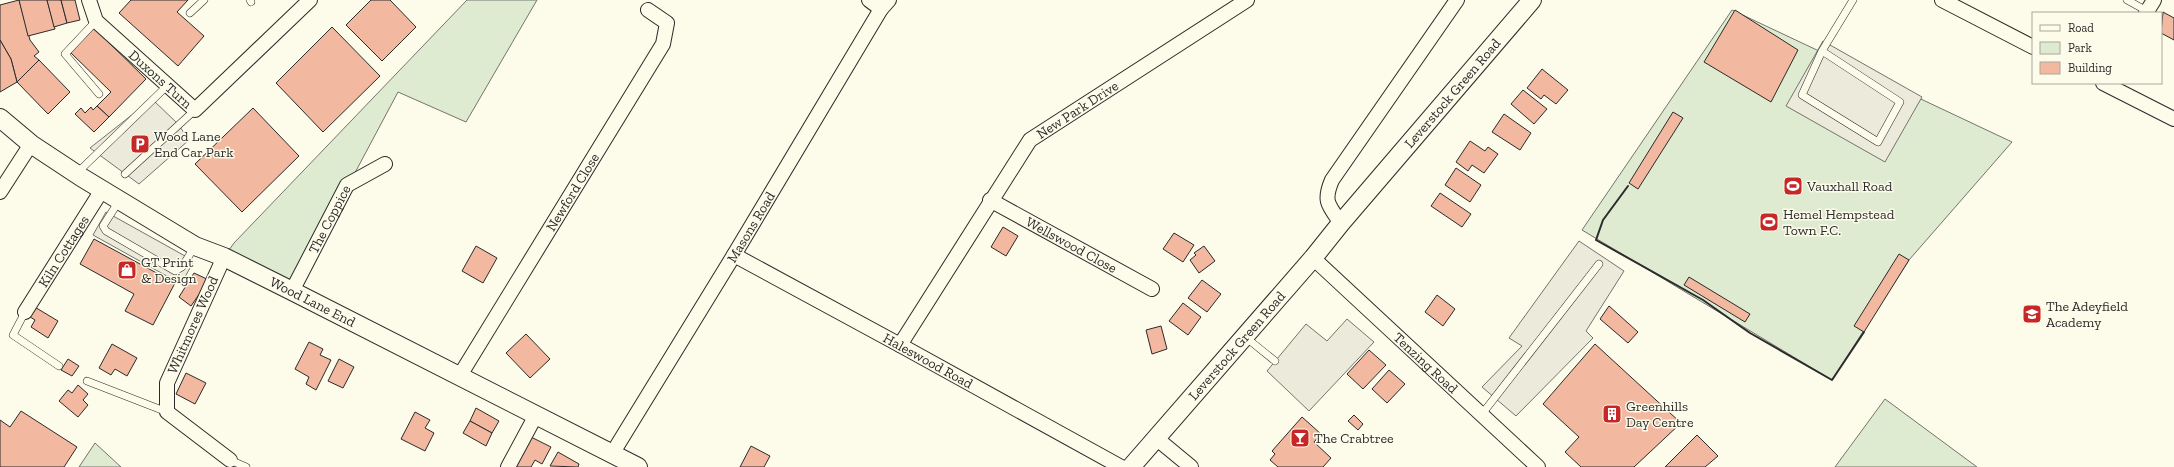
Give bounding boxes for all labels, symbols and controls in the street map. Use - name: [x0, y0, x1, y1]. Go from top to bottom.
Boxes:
- legend: [2032, 12, 2162, 84]
- text: Road: [2068, 21, 2094, 35]
- street label: Leverstock Green Road: [1401, 35, 1504, 151]
- text: Park: [2068, 41, 2093, 55]
- street label: Duxons Turn: [125, 46, 196, 112]
- text: Building: [2068, 61, 2112, 75]
- street label: New Park Drive: [1033, 77, 1122, 142]
- place label: Wood Lane End Car Park: [154, 128, 234, 161]
- parking icon: Wood Lane End Car Park: [129, 133, 151, 155]
- street label: Newford Close: [542, 150, 603, 234]
- sports icon: Vauxhall Road: [1782, 175, 1804, 197]
- place label: Vauxhall Road: [1806, 178, 1893, 195]
- street label: The Coppice: [305, 182, 354, 256]
- street label: Masons Road: [723, 188, 779, 266]
- place label: Hemel Hempstead Town F.C.: [1783, 206, 1895, 239]
- sports icon: Hemel Hempstead Town F.C.: [1758, 211, 1780, 233]
- street label: Kiln Cottages: [34, 212, 92, 290]
- street label: Wellswood Close: [1023, 213, 1120, 277]
- place label: GT Print & Design: [141, 254, 197, 287]
- shop icon: GT Print & Design: [116, 259, 138, 281]
- street label: Whitmores Wood: [164, 273, 222, 376]
- street label: Wood Lane End: [267, 273, 359, 331]
- street label: Leverstock Green Road: [1185, 287, 1289, 404]
- place label: The Adeyfield Academy: [2046, 298, 2128, 331]
- school or university icon: The Adeyfield Academy: [2021, 303, 2043, 325]
- street label: Haleswood Road: [880, 329, 976, 392]
- street label: Tenzing Road: [1390, 329, 1462, 397]
- place label: Greenhills Day Centre: [1626, 398, 1694, 431]
- building icon: Greenhills Day Centre: [1601, 403, 1623, 425]
- bar icon: The Crabtree: [1289, 427, 1311, 449]
- place label: The Crabtree: [1314, 430, 1394, 447]

